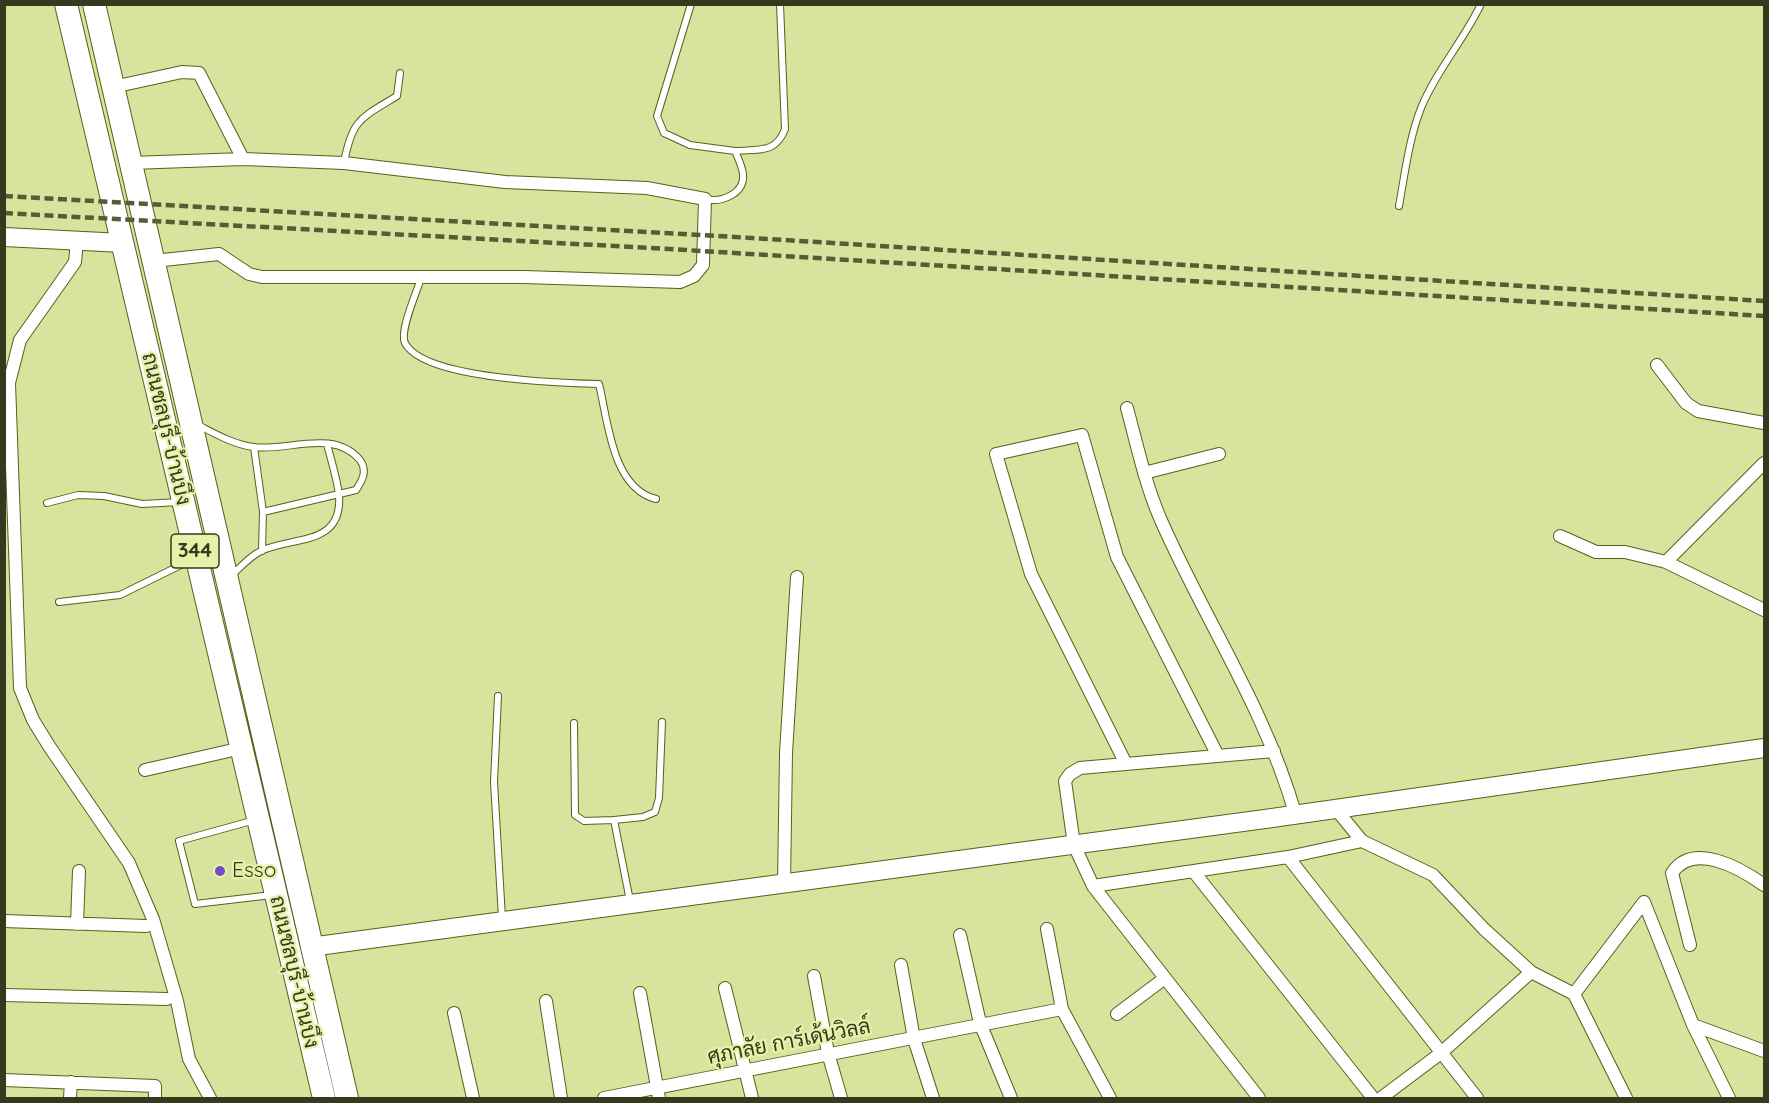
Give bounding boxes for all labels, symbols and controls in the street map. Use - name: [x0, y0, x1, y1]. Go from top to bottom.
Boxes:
- street label: ถนนชลบุรี-บ้านบึง: [136, 350, 196, 508]
- road number: 344: [171, 534, 219, 568]
- place label: Esso: [232, 858, 276, 884]
- marker: Esso: [213, 864, 227, 878]
- street label: ถนนชลบุรี-บ้านบึง: [264, 893, 324, 1051]
- street label: ศุภาลัย การ์เด้นวิลล์: [705, 1014, 873, 1070]

